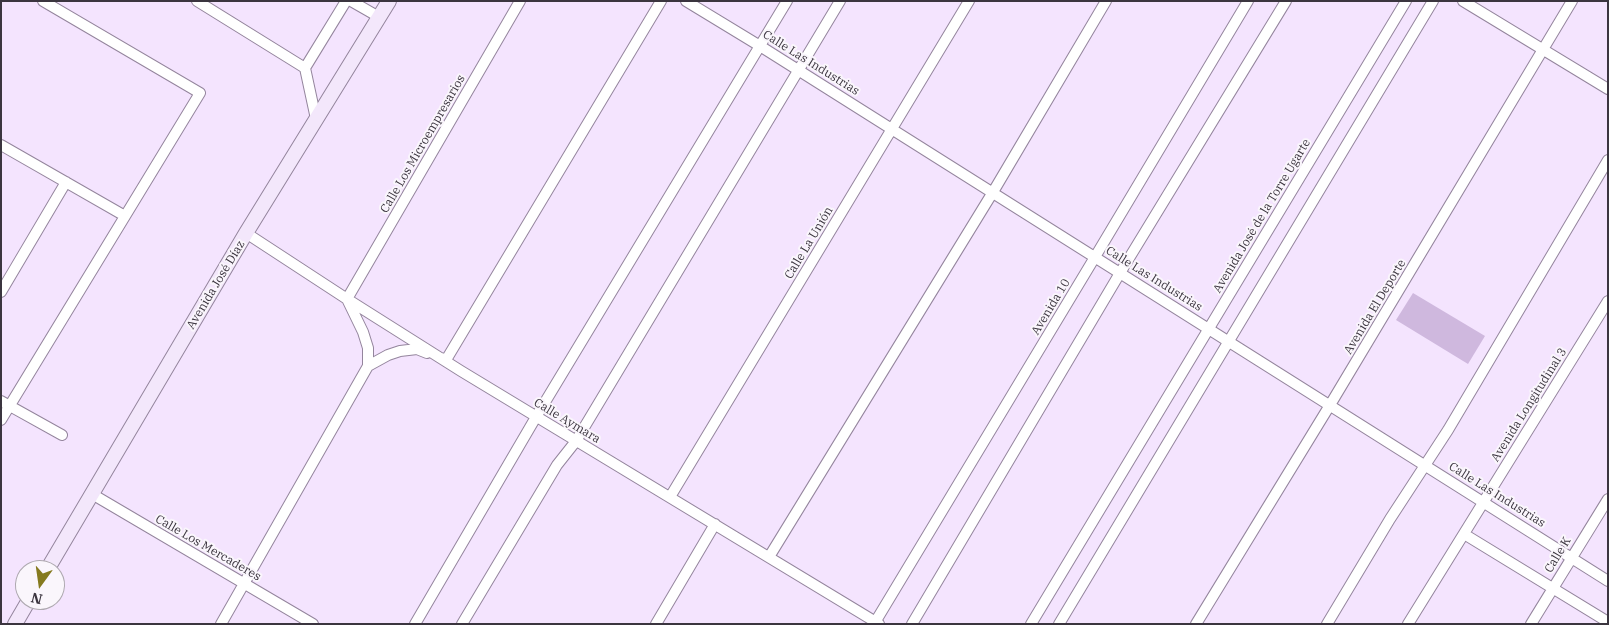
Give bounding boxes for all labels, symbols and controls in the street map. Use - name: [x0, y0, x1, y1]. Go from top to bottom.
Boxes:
- street label: Calle Las Industrias: [760, 27, 862, 99]
- street label: Calle Los Microempresarios: [378, 72, 468, 216]
- street label: Avenida José de la Torre Ugarte: [1210, 136, 1314, 296]
- street label: Calle La Unión: [782, 204, 836, 282]
- street label: Avenida José Díaz: [184, 238, 248, 332]
- street label: Calle Las Industrias: [1103, 243, 1205, 315]
- street label: Avenida El Deporte: [1341, 257, 1409, 357]
- street label: Avenida 10: [1029, 276, 1073, 338]
- street label: Avenida Longitudinal 3: [1488, 346, 1570, 464]
- street label: Calle Aymara: [531, 396, 603, 446]
- street label: Calle Las Industrias: [1446, 459, 1548, 531]
- street label: Calle Los Mercaderes: [153, 512, 263, 584]
- street label: Calle K: [1542, 535, 1574, 575]
- north arrow: [15, 560, 65, 610]
- text: N: [29, 589, 44, 609]

